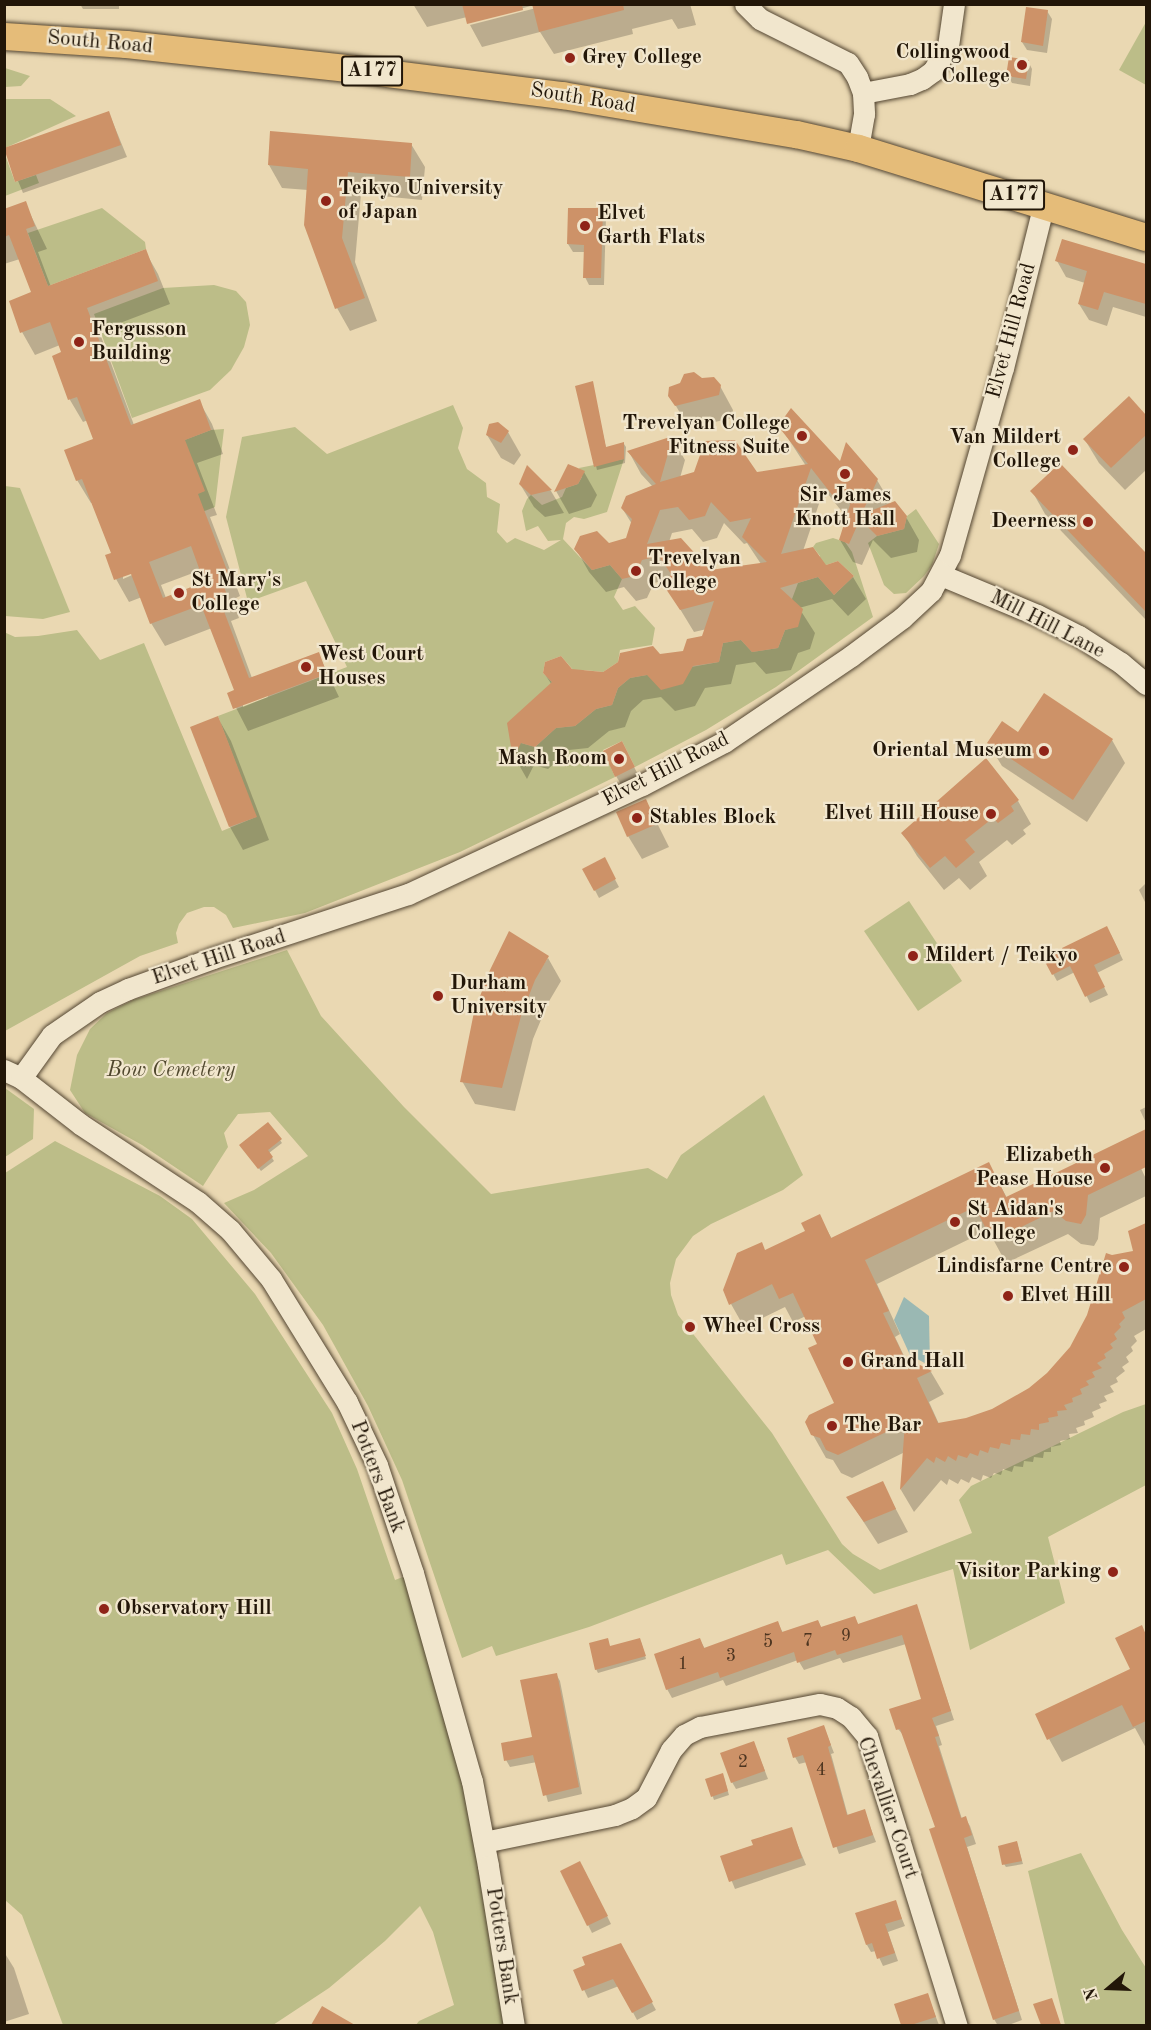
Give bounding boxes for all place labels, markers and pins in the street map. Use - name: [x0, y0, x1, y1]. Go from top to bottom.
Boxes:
- place label: Collingwood College: [896, 40, 1010, 90]
- place label: Grey College: [582, 45, 702, 71]
- marker: Grey College: [563, 51, 577, 65]
- marker: Collingwood College: [1015, 58, 1029, 72]
- place label: Teikyo University of Japan: [338, 176, 503, 226]
- marker: Teikyo University of Japan: [319, 194, 333, 208]
- place label: Elvet Garth Flats: [597, 201, 705, 251]
- marker: Elvet Garth Flats: [578, 219, 592, 233]
- place label: Fergusson Building: [91, 317, 187, 367]
- marker: Fergusson Building: [72, 335, 86, 349]
- place label: Trevelyan College Fitness Suite: [622, 411, 790, 461]
- place label: Van Mildert College: [949, 425, 1061, 475]
- marker: Trevelyan College Fitness Suite: [795, 429, 809, 443]
- marker: Van Mildert College: [1066, 443, 1080, 457]
- marker: Sir James Knott Hall: [838, 467, 852, 481]
- place label: Sir James Knott Hall: [795, 483, 895, 533]
- place label: Deerness: [991, 509, 1076, 535]
- marker: Deerness: [1081, 515, 1095, 529]
- place label: Trevelyan College: [648, 546, 741, 596]
- marker: Trevelyan College: [629, 564, 643, 578]
- place label: St Mary's College: [191, 568, 281, 618]
- marker: St Mary's College: [172, 586, 186, 600]
- place label: West Court Houses: [318, 642, 424, 692]
- marker: West Court Houses: [299, 660, 313, 674]
- place label: Oriental Museum: [872, 738, 1032, 764]
- marker: Oriental Museum: [1037, 744, 1051, 758]
- place label: Mash Room: [498, 746, 607, 772]
- marker: Mash Room: [612, 752, 626, 766]
- place label: Elvet Hill House: [824, 801, 979, 827]
- place label: Stables Block: [649, 805, 776, 831]
- marker: Elvet Hill House: [984, 807, 998, 821]
- marker: Stables Block: [630, 811, 644, 825]
- place label: Mildert / Teikyo: [925, 943, 1078, 969]
- marker: Mildert / Teikyo: [906, 949, 920, 963]
- place label: Durham University: [450, 971, 547, 1021]
- marker: Durham University: [431, 989, 445, 1003]
- place label: Elizabeth Pease House: [976, 1143, 1093, 1193]
- marker: Elizabeth Pease House: [1098, 1161, 1112, 1175]
- place label: St Aidan's College: [967, 1197, 1063, 1247]
- marker: St Aidan's College: [948, 1215, 962, 1229]
- place label: Lindisfarne Centre: [937, 1254, 1112, 1280]
- marker: Lindisfarne Centre: [1117, 1260, 1131, 1274]
- place label: Elvet Hill: [1020, 1283, 1111, 1309]
- marker: Elvet Hill: [1001, 1289, 1015, 1303]
- place label: Wheel Cross: [702, 1314, 820, 1340]
- marker: Wheel Cross: [683, 1320, 697, 1334]
- place label: Grand Hall: [860, 1349, 965, 1375]
- marker: Grand Hall: [841, 1355, 855, 1369]
- place label: The Bar: [844, 1413, 921, 1439]
- marker: The Bar: [825, 1419, 839, 1433]
- place label: Visitor Parking: [957, 1559, 1101, 1585]
- marker: Visitor Parking: [1106, 1565, 1120, 1579]
- place label: Observatory Hill: [116, 1596, 272, 1622]
- marker: Observatory Hill: [97, 1602, 111, 1616]

